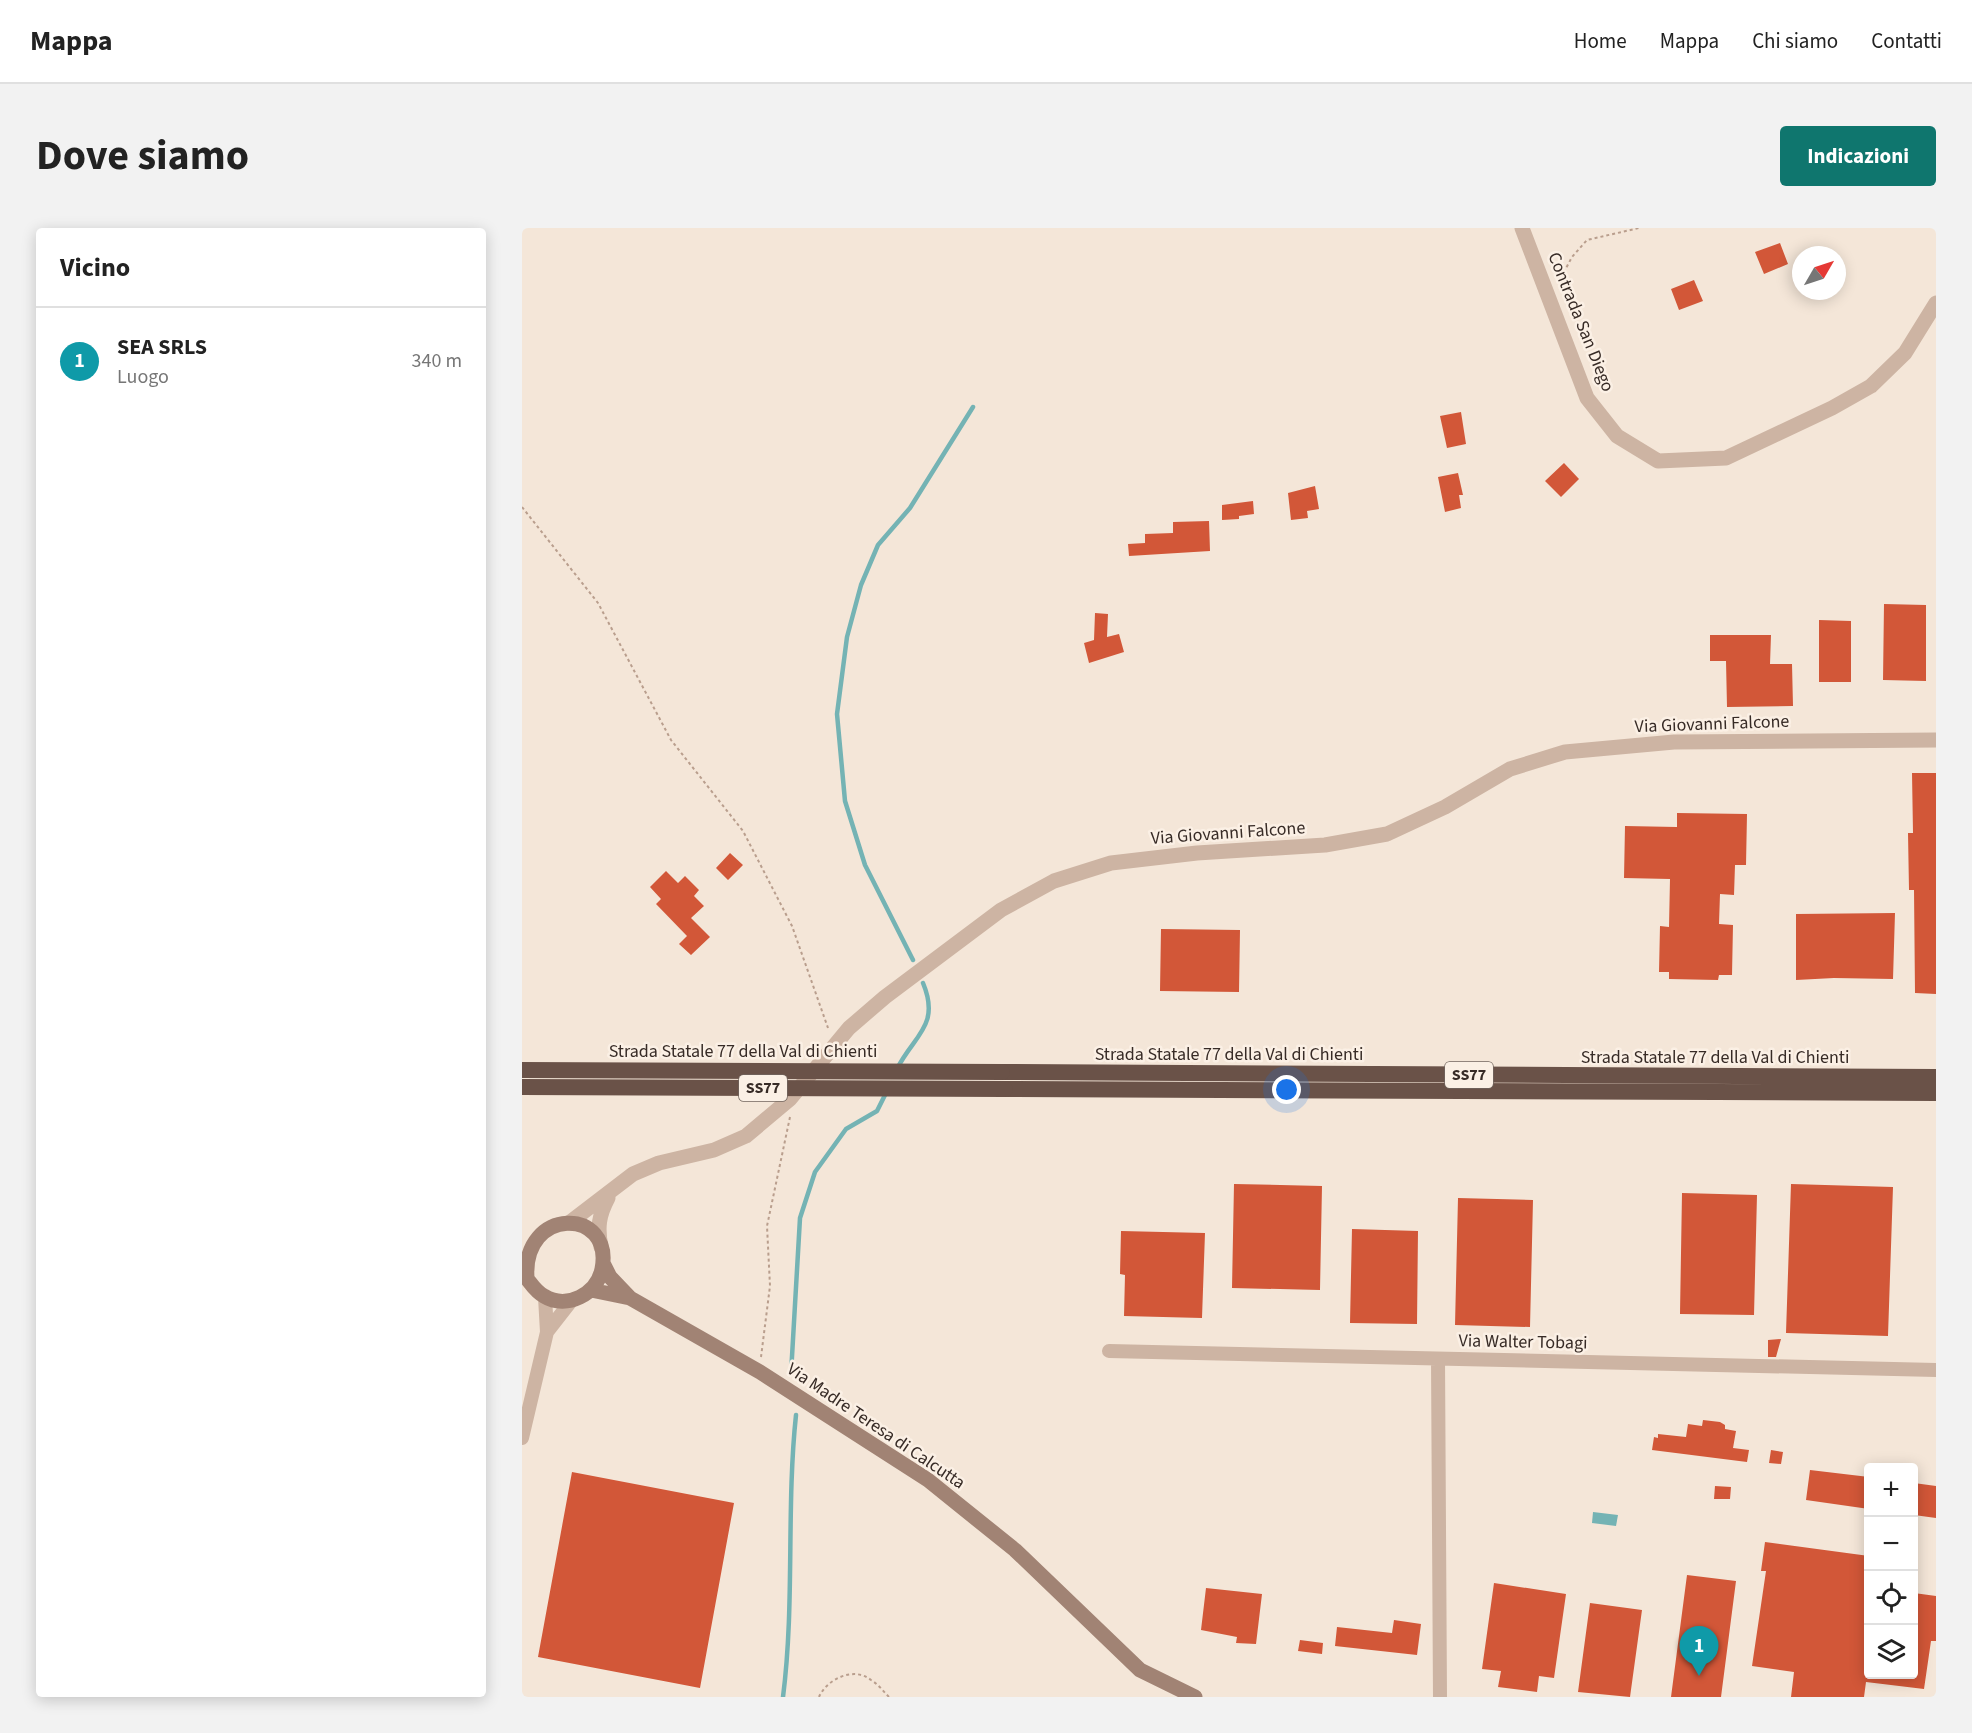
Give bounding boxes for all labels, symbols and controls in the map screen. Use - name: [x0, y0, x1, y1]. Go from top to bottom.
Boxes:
- text: Mappa: [30, 21, 113, 61]
- text: Home: [1574, 26, 1627, 56]
- text: Mappa: [1660, 26, 1719, 56]
- text: Chi siamo: [1752, 26, 1838, 56]
- text: Contatti: [1871, 26, 1942, 56]
- text: Dove siamo: [36, 126, 249, 186]
- button: Indicazioni: [1780, 126, 1936, 186]
- north arrow: [1792, 246, 1846, 300]
- street label: Contrada San Diego: [1542, 248, 1620, 396]
- text: Vicino: [60, 249, 130, 286]
- text: SEA SRLS: [117, 331, 207, 363]
- text: 1: [74, 347, 85, 375]
- text: 340 m: [412, 347, 462, 375]
- text: Luogo: [117, 363, 169, 391]
- street label: Via Giovanni Falcone: [1634, 709, 1790, 739]
- street label: Via Giovanni Falcone: [1150, 815, 1306, 851]
- street label: Strada Statale 77 della Val di Chienti: [609, 1039, 877, 1064]
- street label: Strada Statale 77 della Val di Chienti: [1095, 1042, 1363, 1067]
- street label: Strada Statale 77 della Val di Chienti: [1581, 1045, 1849, 1070]
- road number: SS77: [1445, 1062, 1493, 1088]
- road number: SS77: [739, 1075, 787, 1101]
- your location: [1272, 1075, 1301, 1104]
- street label: Via Walter Tobagi: [1458, 1328, 1588, 1356]
- street label: Via Madre Teresa di Calcutta: [782, 1357, 970, 1495]
- map controls: [1864, 1463, 1918, 1679]
- button: +: [1864, 1463, 1918, 1517]
- button: −: [1864, 1517, 1918, 1571]
- button: locate: [1864, 1571, 1918, 1625]
- button: layers: [1864, 1625, 1918, 1679]
- pin: 1: [1680, 1626, 1718, 1676]

